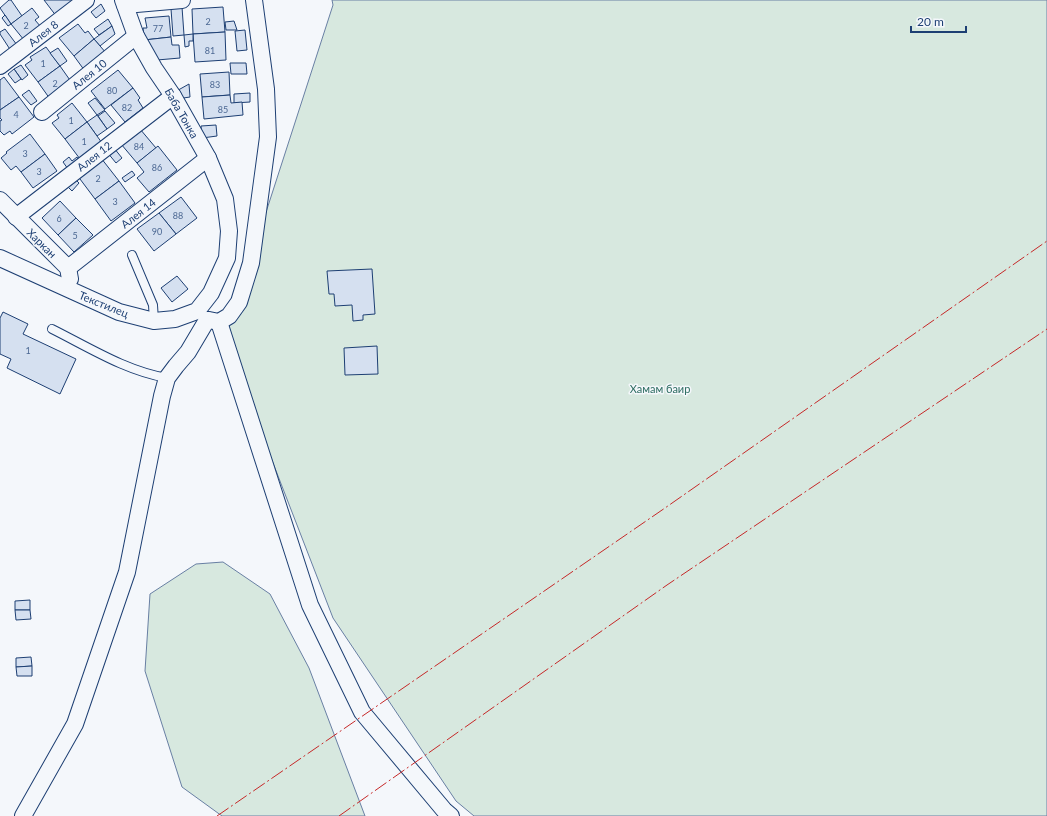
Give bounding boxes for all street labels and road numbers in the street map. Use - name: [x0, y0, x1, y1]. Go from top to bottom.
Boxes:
- street label: Алея 8: [25, 17, 61, 49]
- street label: Алея 10: [69, 56, 109, 92]
- street label: Баба Тонка: [162, 86, 202, 140]
- street label: Алея 12: [74, 138, 114, 174]
- street label: Алея 14: [118, 195, 159, 231]
- street label: Харкан: [25, 226, 59, 260]
- street label: Текстилец: [77, 288, 131, 320]

